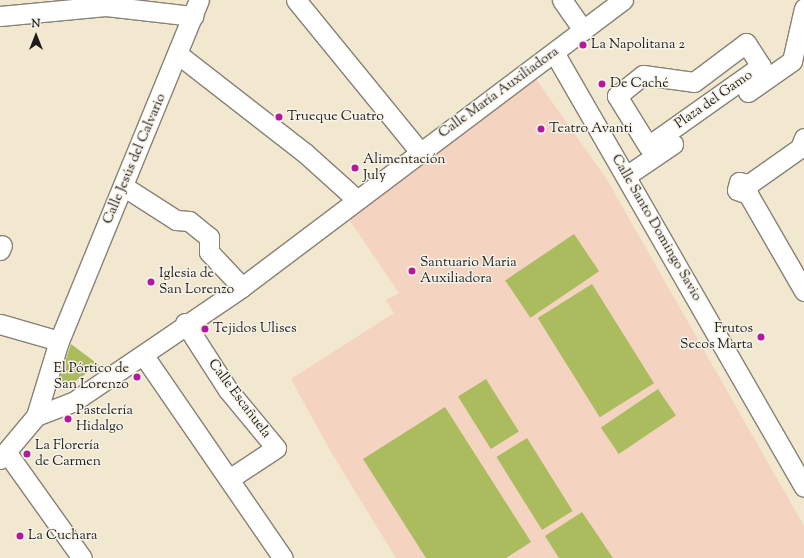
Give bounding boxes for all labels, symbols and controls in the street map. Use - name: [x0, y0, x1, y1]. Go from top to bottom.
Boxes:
- north arrow: [16, 16, 56, 56]
- text: N: [32, 16, 40, 32]
- place label: La Napolitana 2: [591, 37, 685, 53]
- marker: La Napolitana 2: [578, 40, 588, 50]
- street label: Calle María Auxiliadora: [436, 44, 562, 142]
- street label: Plaza del Gamo: [672, 67, 756, 133]
- place label: De Caché: [610, 76, 669, 92]
- marker: De Caché: [597, 79, 607, 89]
- street label: Calle Jesús del Calvario: [100, 91, 170, 227]
- place label: Trueque Cuatro: [287, 109, 384, 125]
- marker: Trueque Cuatro: [274, 112, 284, 122]
- place label: Teatro Avanti: [549, 121, 632, 137]
- marker: Teatro Avanti: [536, 124, 546, 134]
- place label: Alimentación July: [363, 152, 446, 184]
- street label: Calle Santo Domingo Savio: [607, 152, 705, 304]
- marker: Alimentación July: [350, 163, 360, 173]
- place label: Santuario Maria Auxiliadora: [420, 255, 517, 288]
- place label: Iglesia de San Lorenzo: [159, 266, 234, 298]
- marker: Santuario Maria Auxiliadora: [407, 266, 417, 276]
- marker: Iglesia de San Lorenzo: [146, 277, 156, 287]
- place label: Tejidos Ulises: [213, 321, 297, 337]
- place label: Frutos Secos Marta: [680, 321, 753, 354]
- marker: Tejidos Ulises: [200, 324, 210, 334]
- marker: Frutos Secos Marta: [756, 332, 766, 342]
- street label: Calle Escañuela: [204, 356, 274, 442]
- place label: El Pórtico de San Lorenzo: [53, 361, 129, 394]
- marker: El Pórtico de San Lorenzo: [132, 372, 142, 382]
- place label: Pastelería Hidalgo: [76, 403, 133, 436]
- marker: Pastelería Hidalgo: [63, 414, 73, 424]
- place label: La Florería de Carmen: [35, 438, 101, 470]
- marker: La Florería de Carmen: [22, 449, 32, 459]
- place label: La Cuchara: [28, 528, 97, 544]
- marker: La Cuchara: [15, 531, 25, 541]

